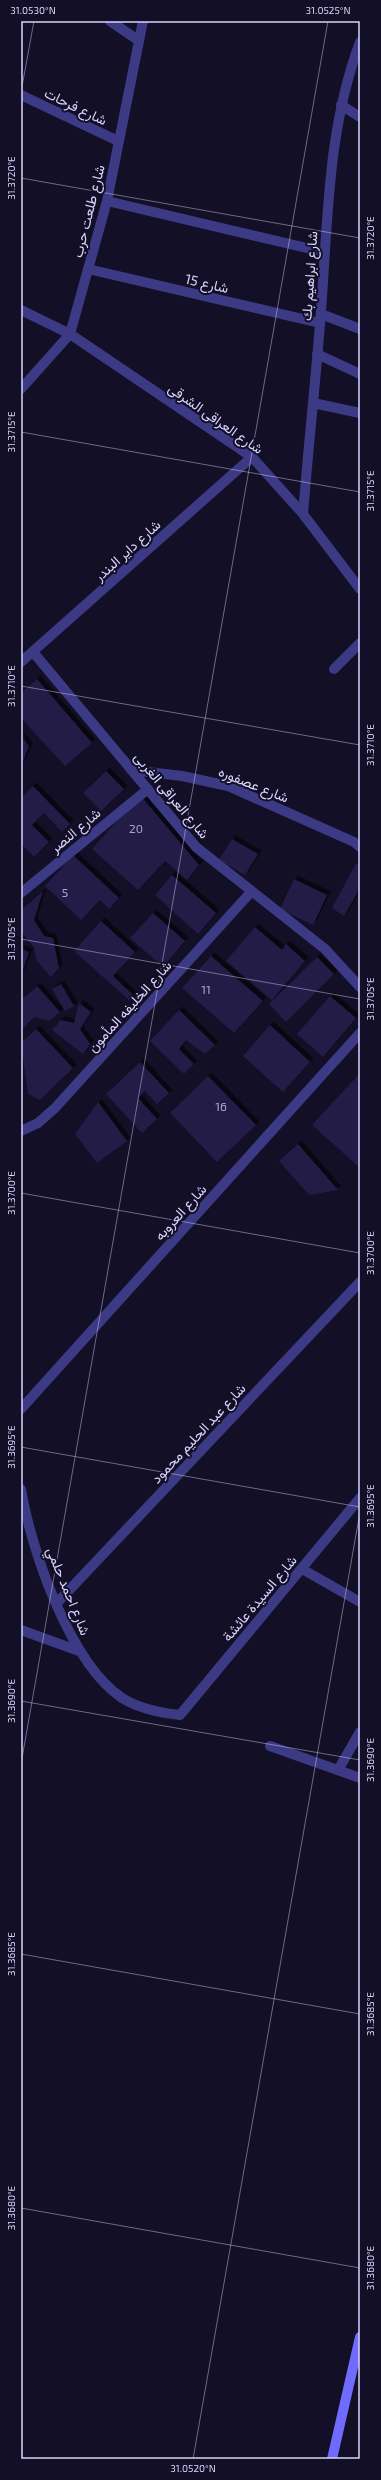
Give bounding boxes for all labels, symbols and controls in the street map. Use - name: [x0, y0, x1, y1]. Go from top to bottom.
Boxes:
- text: 31.0530°N: [10, 4, 56, 16]
- text: 31.0525°N: [306, 4, 350, 16]
- street label: شارع فرحات: [41, 84, 110, 131]
- text: 31.3720°E: [5, 156, 17, 200]
- street label: شارع طلعت حرب: [68, 163, 111, 260]
- text: 31.3720°E: [364, 216, 376, 260]
- street label: شارع ابراهيم بك: [297, 231, 324, 322]
- street label: شارع 15: [183, 270, 231, 299]
- street label: شارع العراقى الشرقى: [164, 379, 267, 460]
- text: 31.3715°E: [5, 411, 17, 453]
- text: 31.3715°E: [364, 470, 376, 512]
- street label: شارع داير البندر: [89, 516, 166, 587]
- text: 31.3710°E: [5, 665, 17, 707]
- text: 31.3710°E: [364, 724, 376, 766]
- street label: شارع العراقى الغربى: [129, 748, 213, 844]
- street label: شارع عصفوره: [215, 762, 292, 809]
- street label: شارع النصر: [46, 804, 106, 859]
- house number: 20: [129, 821, 143, 835]
- house number: 5: [62, 885, 68, 899]
- text: 31.3705°E: [5, 917, 17, 961]
- street label: شارع الخليفه المأمون: [83, 957, 177, 1057]
- text: 31.3705°E: [364, 977, 376, 1021]
- house number: 11: [201, 982, 211, 996]
- house number: 16: [215, 1099, 227, 1113]
- text: 31.3700°E: [5, 1171, 17, 1215]
- street label: شارع العروبه: [150, 1181, 212, 1245]
- text: 31.3700°E: [364, 1231, 376, 1275]
- street label: شارع عبد الحليم محمود: [147, 1380, 251, 1488]
- text: 31.3695°E: [5, 1425, 17, 1469]
- text: 31.3695°E: [364, 1484, 376, 1528]
- street label: شارع احمد حلمي: [40, 1544, 94, 1639]
- street label: شارع السيدة عائشة: [218, 1552, 302, 1646]
- text: 31.3690°E: [5, 1679, 17, 1723]
- text: 31.3690°E: [364, 1738, 376, 1782]
- text: 31.3685°E: [5, 1932, 17, 1976]
- text: 31.3685°E: [364, 1992, 376, 2036]
- text: 31.3680°E: [5, 2185, 17, 2230]
- text: 31.3680°E: [364, 2245, 376, 2290]
- text: 31.0520°N: [170, 2462, 216, 2474]

